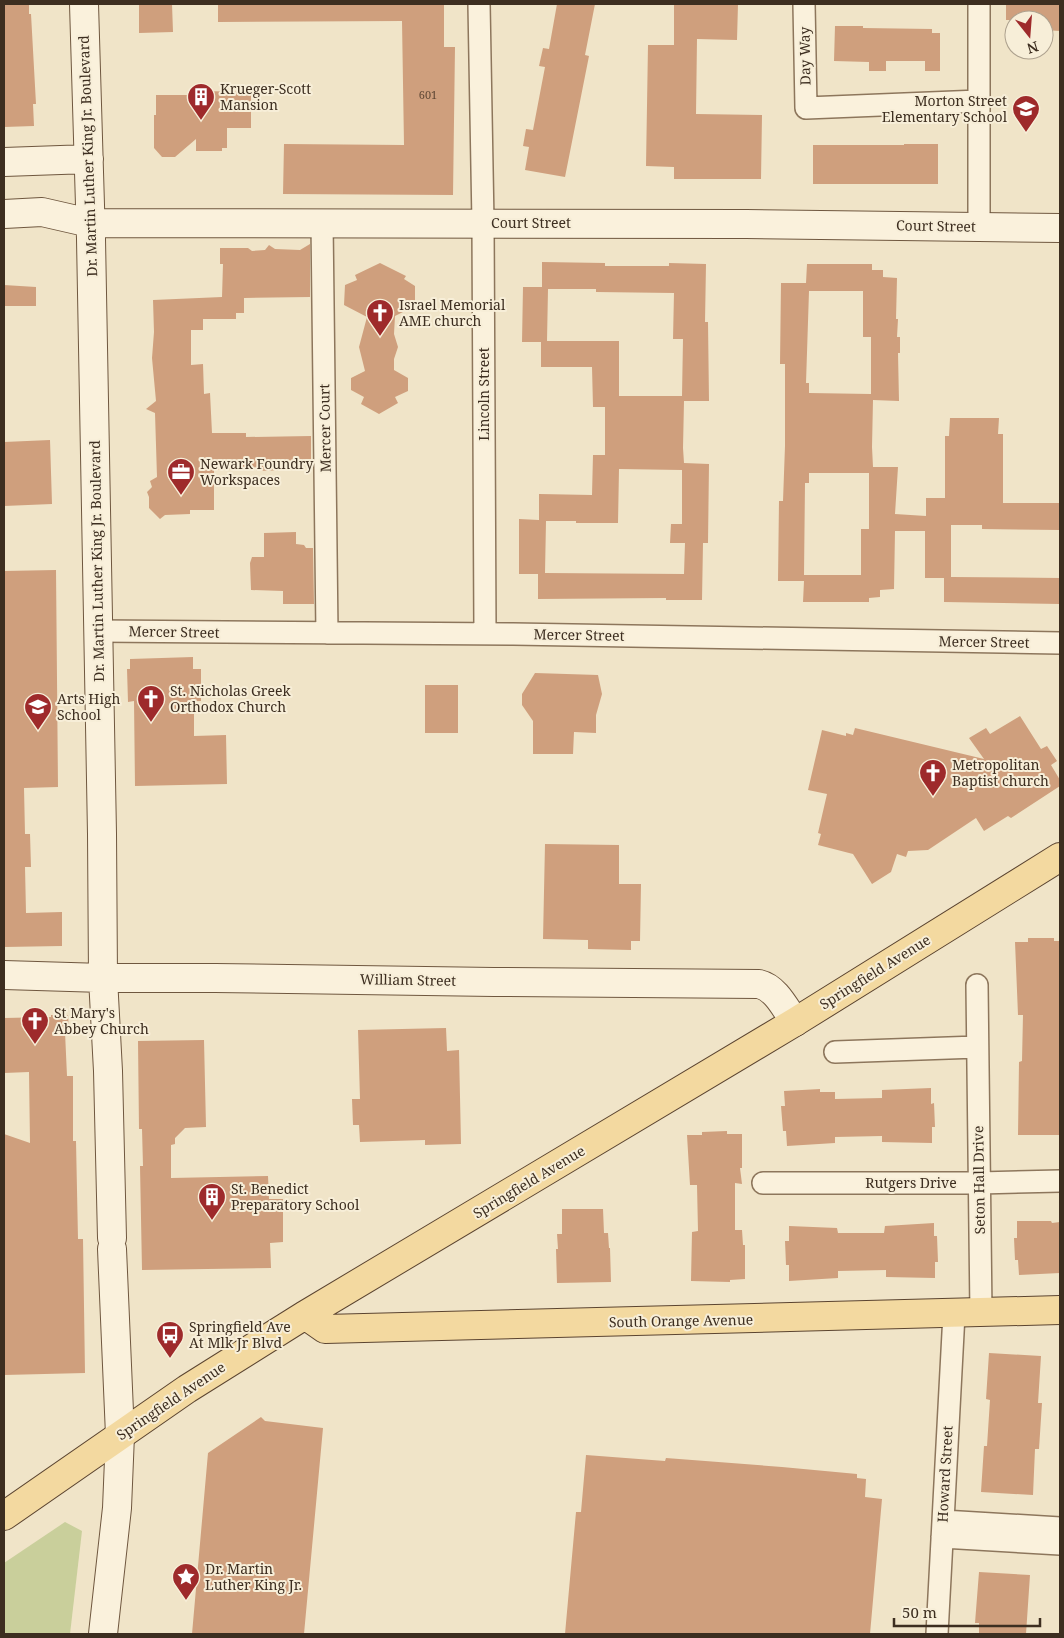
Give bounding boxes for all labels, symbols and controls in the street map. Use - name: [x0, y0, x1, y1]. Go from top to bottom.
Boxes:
- north arrow: [1004, 10, 1054, 60]
- street label: Day Way: [794, 27, 815, 85]
- street label: Dr. Martin Luther King Jr. Boulevard: [74, 35, 101, 277]
- text: N: [1025, 37, 1041, 59]
- place label: Krueger-Scott Mansion: [220, 79, 311, 114]
- building icon: Krueger-Scott Mansion: [186, 82, 216, 121]
- house number: 601: [419, 87, 437, 102]
- place label: Morton Street Elementary School: [882, 91, 1008, 126]
- school or university icon: Morton Street Elementary School: [1011, 94, 1041, 133]
- street label: Court Street: [491, 213, 571, 232]
- street label: Court Street: [896, 215, 976, 236]
- place label: Israel Memorial AME church: [399, 295, 506, 330]
- church icon: Israel Memorial AME church: [365, 298, 395, 337]
- street label: Lincoln Street: [474, 347, 493, 441]
- street label: Mercer Court: [314, 383, 335, 473]
- street label: Dr. Martin Luther King Jr. Boulevard: [85, 440, 108, 682]
- place label: Newark Foundry Workspaces: [200, 454, 313, 489]
- office icon: Newark Foundry Workspaces: [166, 457, 196, 496]
- street label: Mercer Street: [128, 621, 220, 642]
- street label: Mercer Street: [533, 624, 625, 645]
- street label: Mercer Street: [938, 631, 1030, 652]
- place label: St. Nicholas Greek Orthodox Church: [170, 681, 291, 716]
- church icon: St. Nicholas Greek Orthodox Church: [136, 684, 166, 723]
- place label: Arts High School: [57, 689, 120, 724]
- school or university icon: Arts High School: [23, 692, 53, 731]
- place label: Metropolitan Baptist church: [952, 755, 1049, 790]
- church icon: Metropolitan Baptist church: [918, 758, 948, 797]
- street label: Springfield Avenue: [816, 930, 934, 1013]
- street label: William Street: [360, 969, 456, 990]
- place label: St Mary's Abbey Church: [54, 1003, 149, 1038]
- church icon: St Mary's Abbey Church: [20, 1006, 50, 1045]
- street label: Seton Hall Drive: [968, 1125, 989, 1235]
- street label: Springfield Avenue: [469, 1141, 588, 1222]
- street label: Rutgers Drive: [865, 1173, 957, 1192]
- place label: St. Benedict Preparatory School: [231, 1179, 360, 1214]
- building icon: St. Benedict Preparatory School: [197, 1182, 227, 1221]
- street label: South Orange Avenue: [609, 1310, 753, 1331]
- place label: Springfield Ave At Mlk Jr Blvd: [189, 1317, 291, 1352]
- bus stop icon: Springfield Ave At Mlk Jr Blvd: [155, 1320, 185, 1359]
- street label: Springfield Avenue: [113, 1357, 229, 1444]
- street label: Howard Street: [932, 1425, 957, 1523]
- place label: Dr. Martin Luther King Jr.: [205, 1559, 302, 1594]
- place icon: Dr. Martin Luther King Jr.: [171, 1562, 201, 1601]
- scale bar: [894, 1596, 1040, 1628]
- text: 50 m: [902, 1602, 937, 1622]

